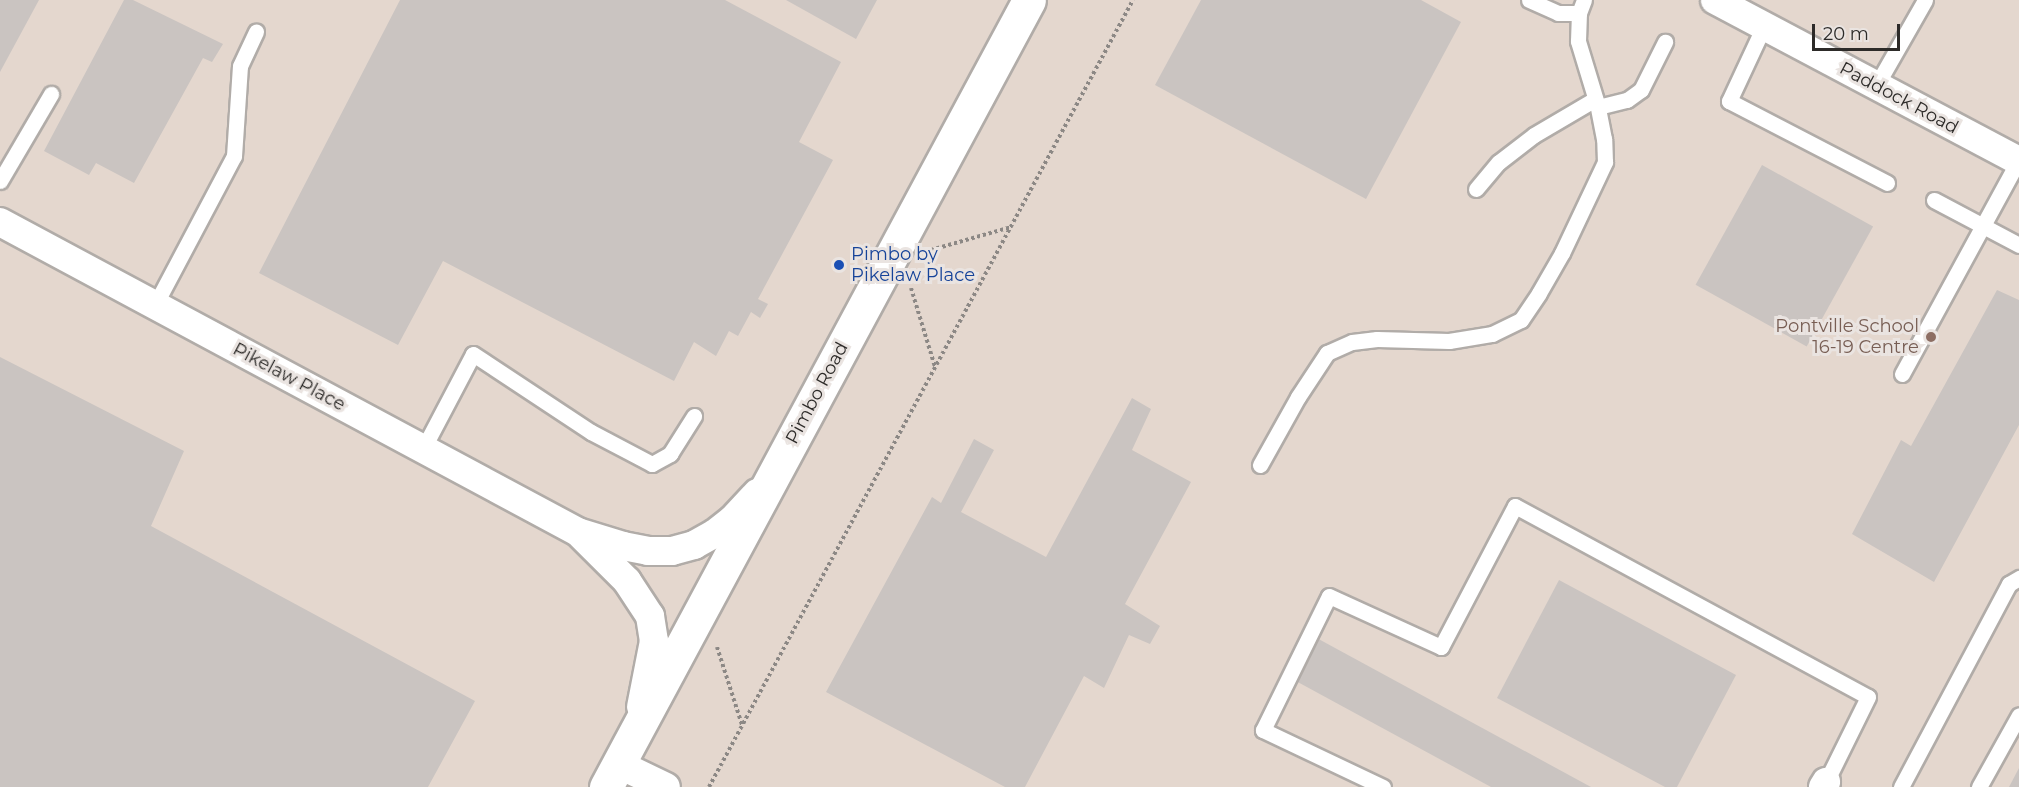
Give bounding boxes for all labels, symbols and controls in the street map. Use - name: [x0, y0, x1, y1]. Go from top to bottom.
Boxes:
- scale bar: [1815, 12, 1904, 50]
- text: 20 m: [1823, 23, 1869, 45]
- street label: Paddock Road: [1836, 58, 1962, 138]
- place label: Pimbo by Pikelaw Place: [851, 244, 975, 286]
- marker: Pimbo by Pikelaw Place: [832, 258, 846, 272]
- place label: Pontville School 16-19 Centre: [1775, 316, 1919, 358]
- marker: Pontville School 16-19 Centre: [1924, 330, 1938, 344]
- street label: Pikelaw Place: [229, 338, 349, 416]
- street label: Pimbo Road: [781, 338, 853, 448]

